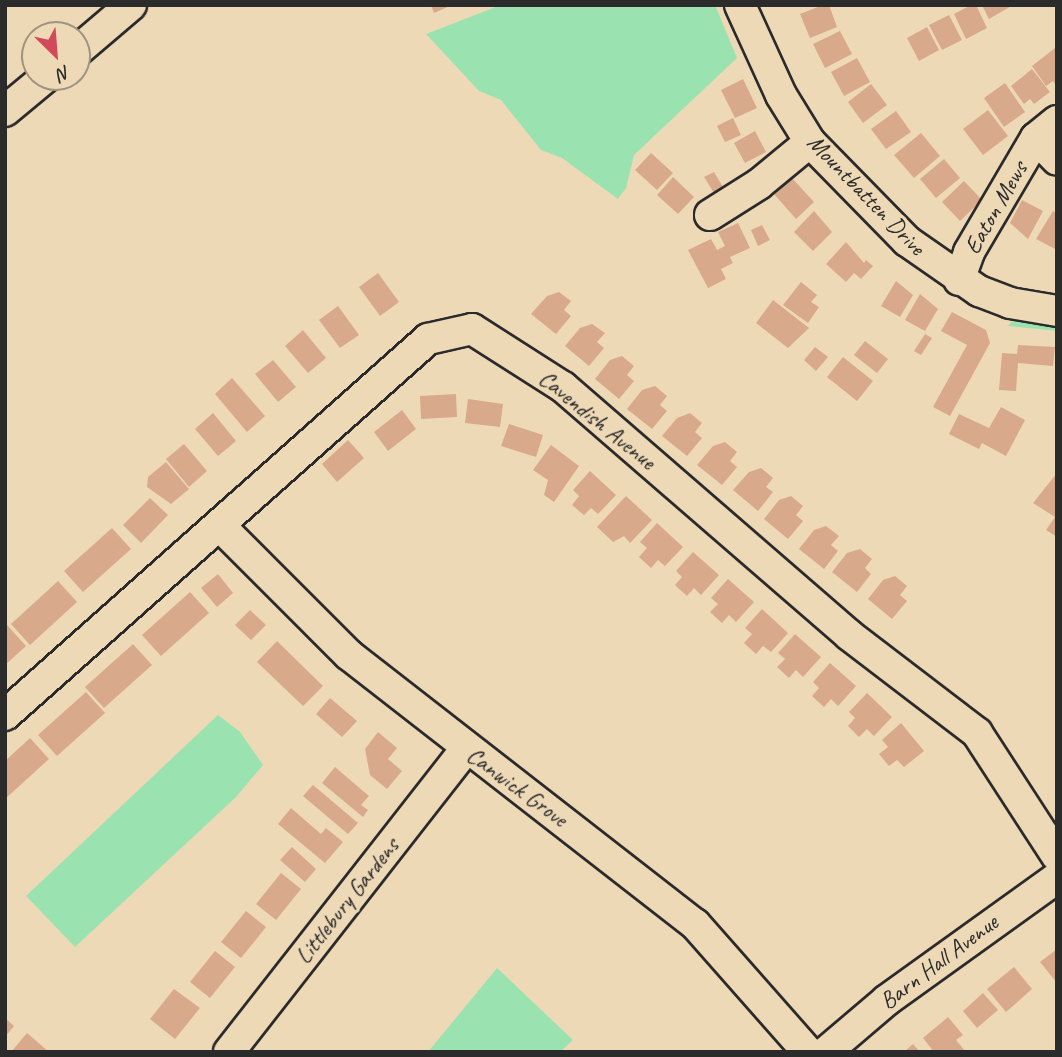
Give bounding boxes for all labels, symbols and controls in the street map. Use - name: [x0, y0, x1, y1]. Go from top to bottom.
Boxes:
- north arrow: [21, 21, 91, 91]
- text: N: [54, 60, 74, 87]
- street label: Mountbatten Drive: [801, 129, 931, 261]
- street label: Eaton Mews: [958, 157, 1034, 259]
- street label: Cavendish Avenue: [533, 364, 661, 476]
- street label: Canwick Grove: [461, 741, 573, 833]
- street label: Littlebury Gardens: [289, 832, 405, 970]
- street label: Barn Hall Avenue: [874, 908, 1004, 1016]

